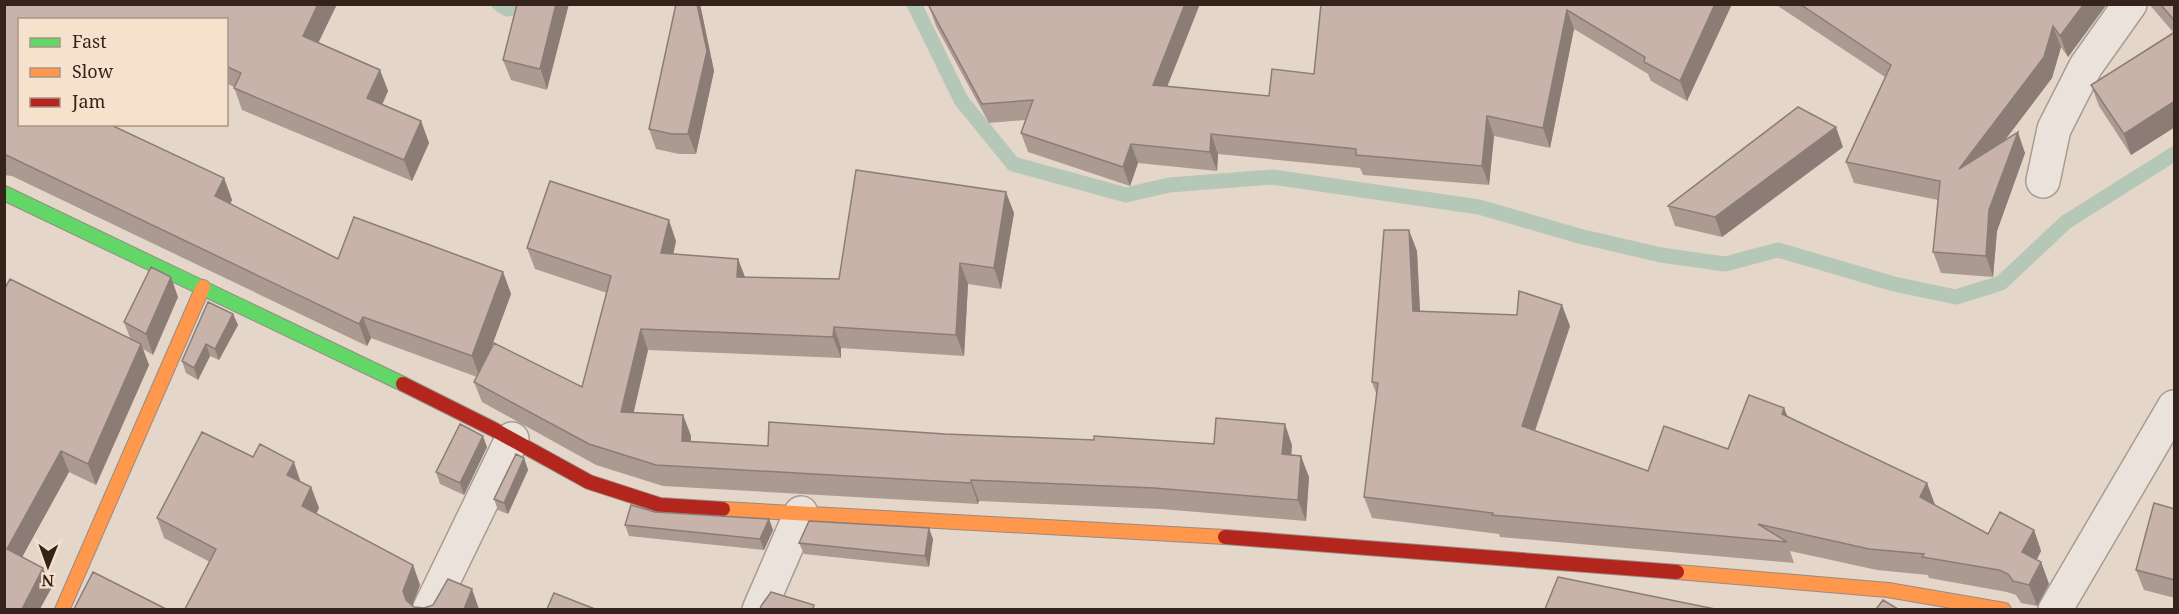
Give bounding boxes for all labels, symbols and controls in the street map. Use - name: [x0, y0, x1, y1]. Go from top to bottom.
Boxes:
- legend: [18, 18, 228, 126]
- text: Fast: [72, 29, 107, 53]
- text: Slow: [72, 59, 114, 83]
- text: Jam: [71, 89, 106, 113]
- north arrow: [18, 536, 78, 596]
- text: N: [41, 570, 54, 592]

